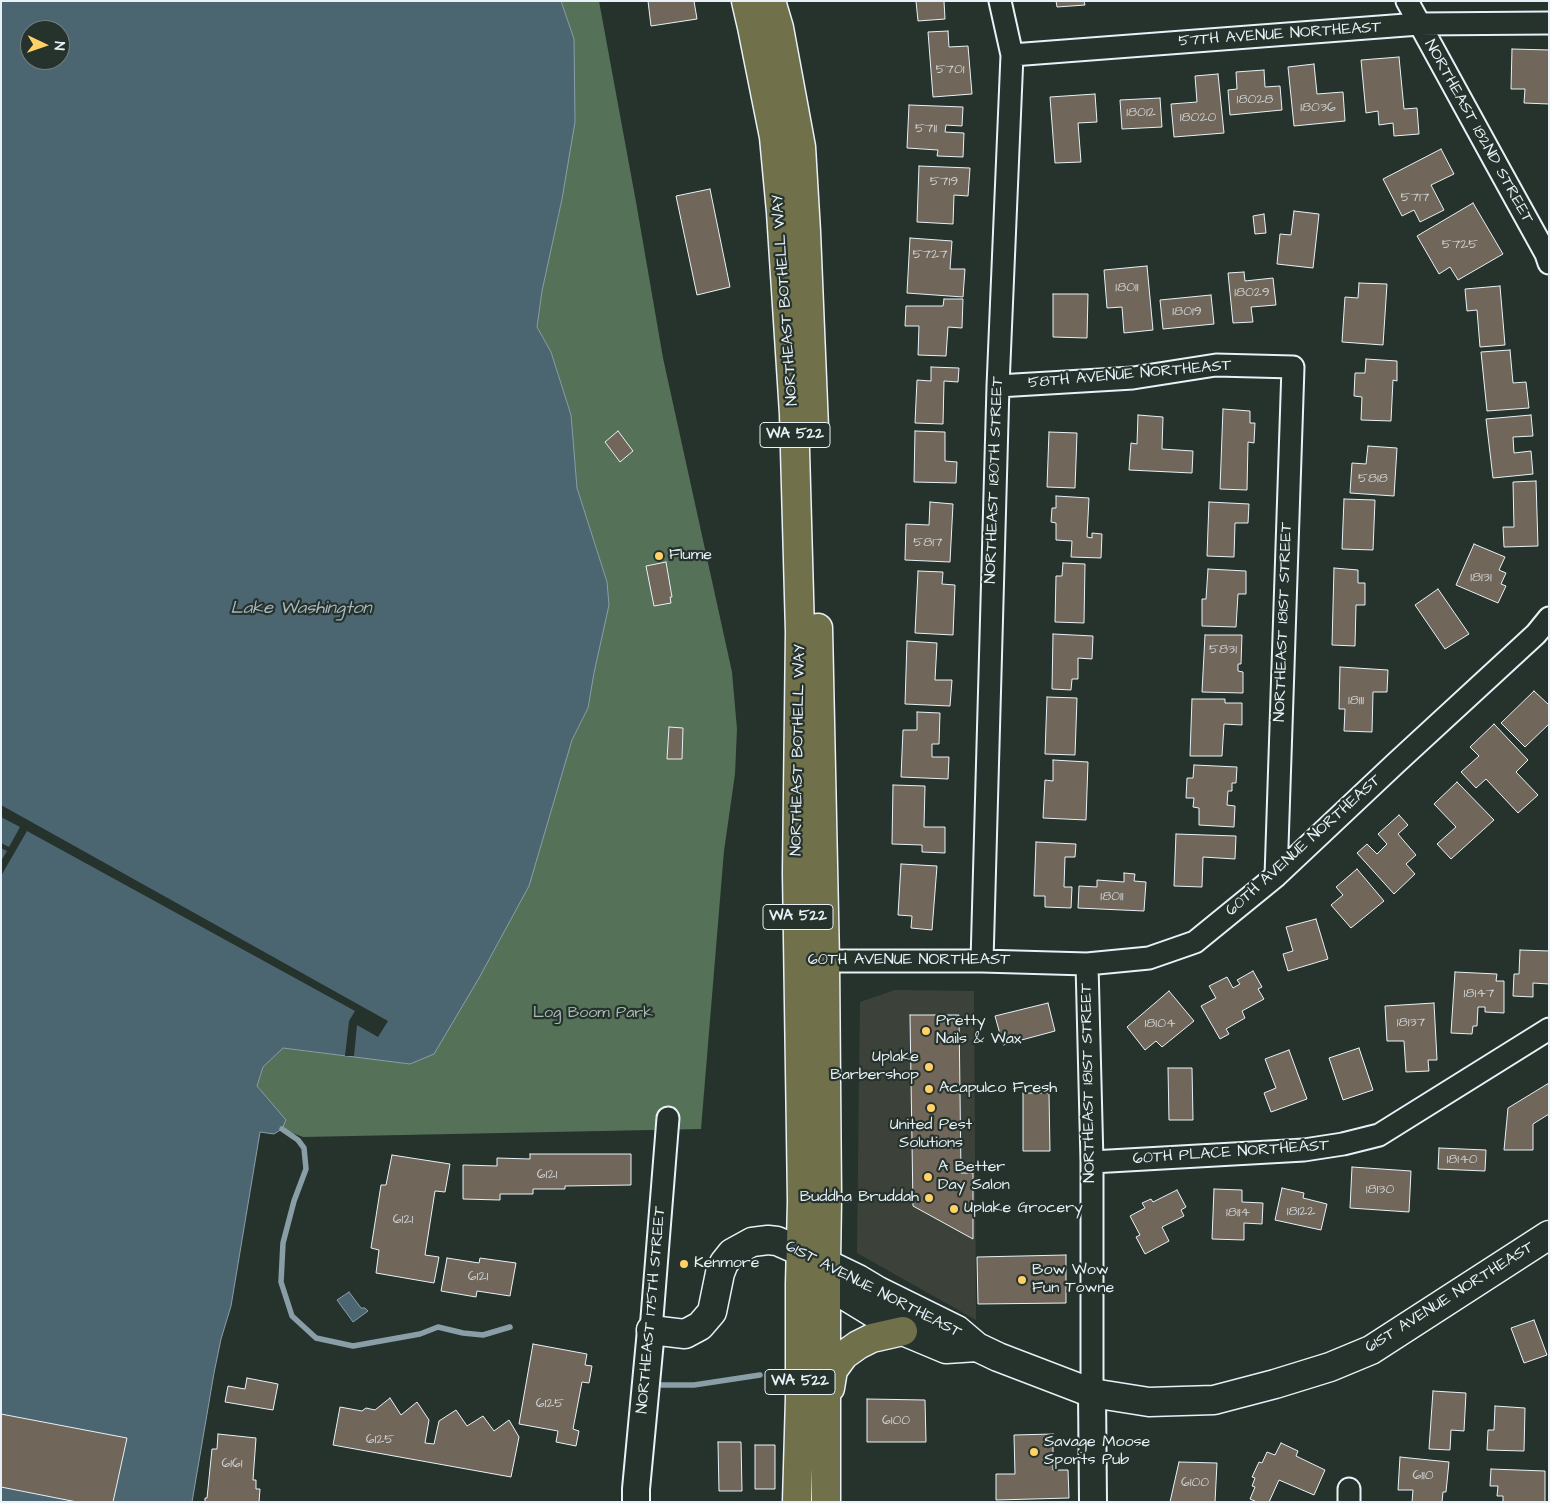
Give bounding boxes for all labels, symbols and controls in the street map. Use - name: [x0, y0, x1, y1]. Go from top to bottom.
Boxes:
- street label: 57TH AVENUE NORTHEAST: [1178, 18, 1382, 52]
- north arrow: [20, 20, 70, 70]
- street label: NORTHEAST 182ND STREET: [1419, 37, 1537, 227]
- text: N: [49, 41, 69, 51]
- house number: 5701: [935, 62, 965, 78]
- house number: 18028: [1237, 92, 1273, 108]
- house number: 18036: [1300, 100, 1336, 116]
- house number: 18012: [1126, 105, 1156, 121]
- house number: 18020: [1180, 110, 1216, 126]
- house number: 5711: [915, 121, 937, 137]
- house number: 5719: [930, 174, 958, 190]
- house number: 5717: [1401, 190, 1429, 206]
- street label: NORTHEAST BOTHELL WAY: [769, 194, 803, 406]
- house number: 5725: [1442, 237, 1478, 253]
- house number: 5727: [912, 247, 948, 263]
- house number: 18011: [1115, 280, 1139, 296]
- house number: 18029: [1234, 285, 1270, 301]
- house number: 18019: [1172, 304, 1202, 320]
- street label: 58TH AVENUE NORTHEAST: [1027, 357, 1233, 393]
- street label: NORTHEAST 180TH STREET: [982, 376, 1008, 584]
- road number: WA 522: [760, 422, 830, 448]
- house number: 5818: [1358, 471, 1388, 487]
- street label: NORTHEAST 181ST STREET: [1271, 522, 1297, 722]
- house number: 5817: [913, 535, 943, 551]
- place label: Flume: [669, 546, 712, 566]
- marker: Flume: [653, 550, 665, 562]
- house number: 18131: [1470, 570, 1492, 586]
- water label: Lake Washington: [230, 598, 372, 620]
- house number: 5831: [1209, 642, 1237, 658]
- street label: NORTHEAST BOTHELL WAY: [788, 644, 810, 856]
- house number: 18111: [1348, 693, 1364, 709]
- street label: 60TH AVENUE NORTHEAST: [1222, 771, 1386, 921]
- house number: 18011: [1100, 889, 1124, 905]
- road number: WA 522: [763, 904, 833, 930]
- street label: 60TH AVENUE NORTHEAST: [808, 951, 1010, 971]
- street label: NORTHEAST 181ST STREET: [1078, 983, 1100, 1183]
- house number: 18147: [1464, 986, 1494, 1002]
- park label: Log Boom Park: [533, 1004, 653, 1024]
- place label: Pretty Nails & Wax: [936, 1012, 1021, 1050]
- house number: 18137: [1397, 1015, 1425, 1031]
- house number: 18104: [1144, 1016, 1176, 1032]
- marker: Pretty Nails & Wax: [920, 1025, 932, 1037]
- place label: Uplake Barbershop: [830, 1048, 919, 1086]
- marker: Uplake Barbershop: [923, 1061, 935, 1073]
- place label: Acapulco Fresh: [939, 1079, 1057, 1099]
- marker: Acapulco Fresh: [923, 1083, 935, 1095]
- marker: United Pest Solutions: [925, 1102, 937, 1114]
- place label: United Pest Solutions: [890, 1116, 972, 1154]
- street label: 60TH PLACE NORTHEAST: [1132, 1137, 1330, 1169]
- house number: 18140: [1446, 1152, 1478, 1168]
- place label: A Better Day Salon: [938, 1158, 1010, 1196]
- house number: 6121: [537, 1167, 557, 1183]
- marker: A Better Day Salon: [922, 1171, 934, 1183]
- house number: 18130: [1366, 1182, 1394, 1198]
- place label: Buddha Bruddah: [800, 1188, 919, 1208]
- marker: Buddha Bruddah: [923, 1192, 935, 1204]
- place label: Uplake Grocery: [964, 1199, 1083, 1219]
- marker: Uplake Grocery: [948, 1203, 960, 1215]
- house number: 18122: [1287, 1204, 1315, 1220]
- house number: 18114: [1226, 1205, 1250, 1221]
- street label: NORTHEAST 175TH STREET: [633, 1206, 671, 1414]
- house number: 6121: [393, 1212, 413, 1228]
- street label: 61ST AVENUE NORTHEAST: [782, 1237, 964, 1343]
- street label: 61ST AVENUE NORTHEAST: [1362, 1238, 1538, 1358]
- place label: Kenmore: [694, 1254, 759, 1274]
- marker: Kenmore: [678, 1258, 690, 1270]
- place label: Bow Wow Fun Towne: [1032, 1261, 1114, 1299]
- house number: 6121: [468, 1269, 488, 1285]
- marker: Bow Wow Fun Towne: [1016, 1274, 1028, 1286]
- road number: WA 522: [765, 1370, 835, 1394]
- house number: 6125: [536, 1396, 564, 1412]
- house number: 6100: [882, 1413, 910, 1429]
- house number: 6125: [366, 1432, 394, 1448]
- place label: Savage Moose Sports Pub: [1044, 1433, 1150, 1471]
- marker: Savage Moose Sports Pub: [1028, 1446, 1040, 1458]
- house number: 6161: [221, 1456, 243, 1472]
- house number: 6110: [1412, 1468, 1434, 1484]
- house number: 6100: [1181, 1475, 1209, 1491]

